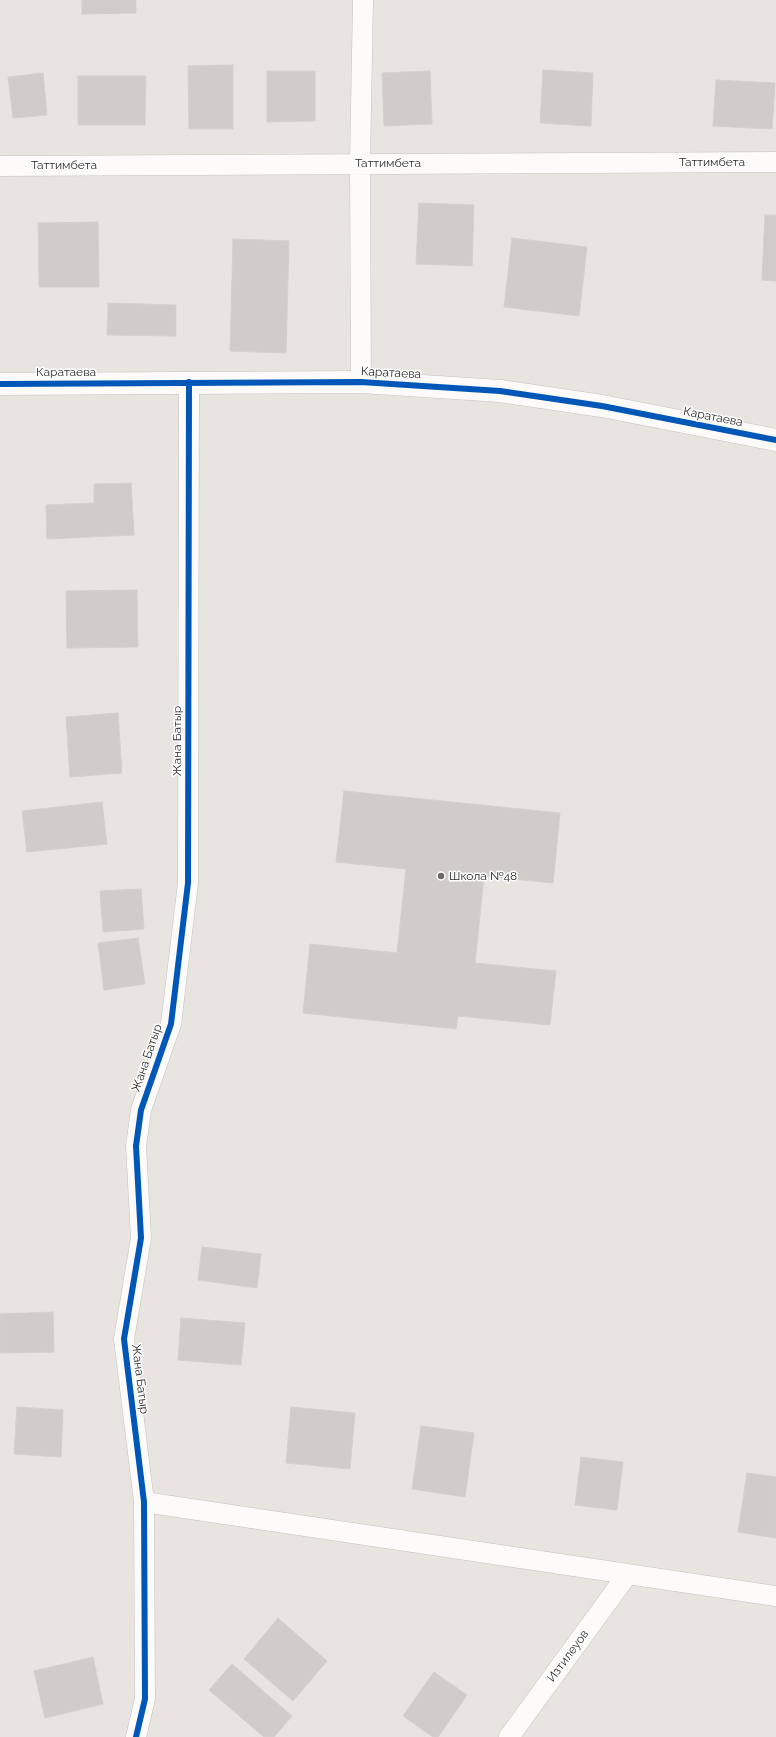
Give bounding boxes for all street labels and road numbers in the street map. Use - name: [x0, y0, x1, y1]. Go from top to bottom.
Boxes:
- street label: Таттимбета: [679, 155, 745, 169]
- street label: Таттимбета: [355, 156, 421, 170]
- street label: Таттимбета: [31, 158, 97, 172]
- street label: Каратаева: [361, 364, 421, 382]
- street label: Каратаева: [36, 365, 96, 379]
- street label: Каратаева: [682, 404, 744, 430]
- street label: Жана Батыр: [170, 706, 184, 776]
- street label: Жана Батыр: [129, 1022, 165, 1094]
- street label: Жана Батыр: [129, 1343, 151, 1415]
- street label: Изтилеуов: [544, 1627, 592, 1685]

